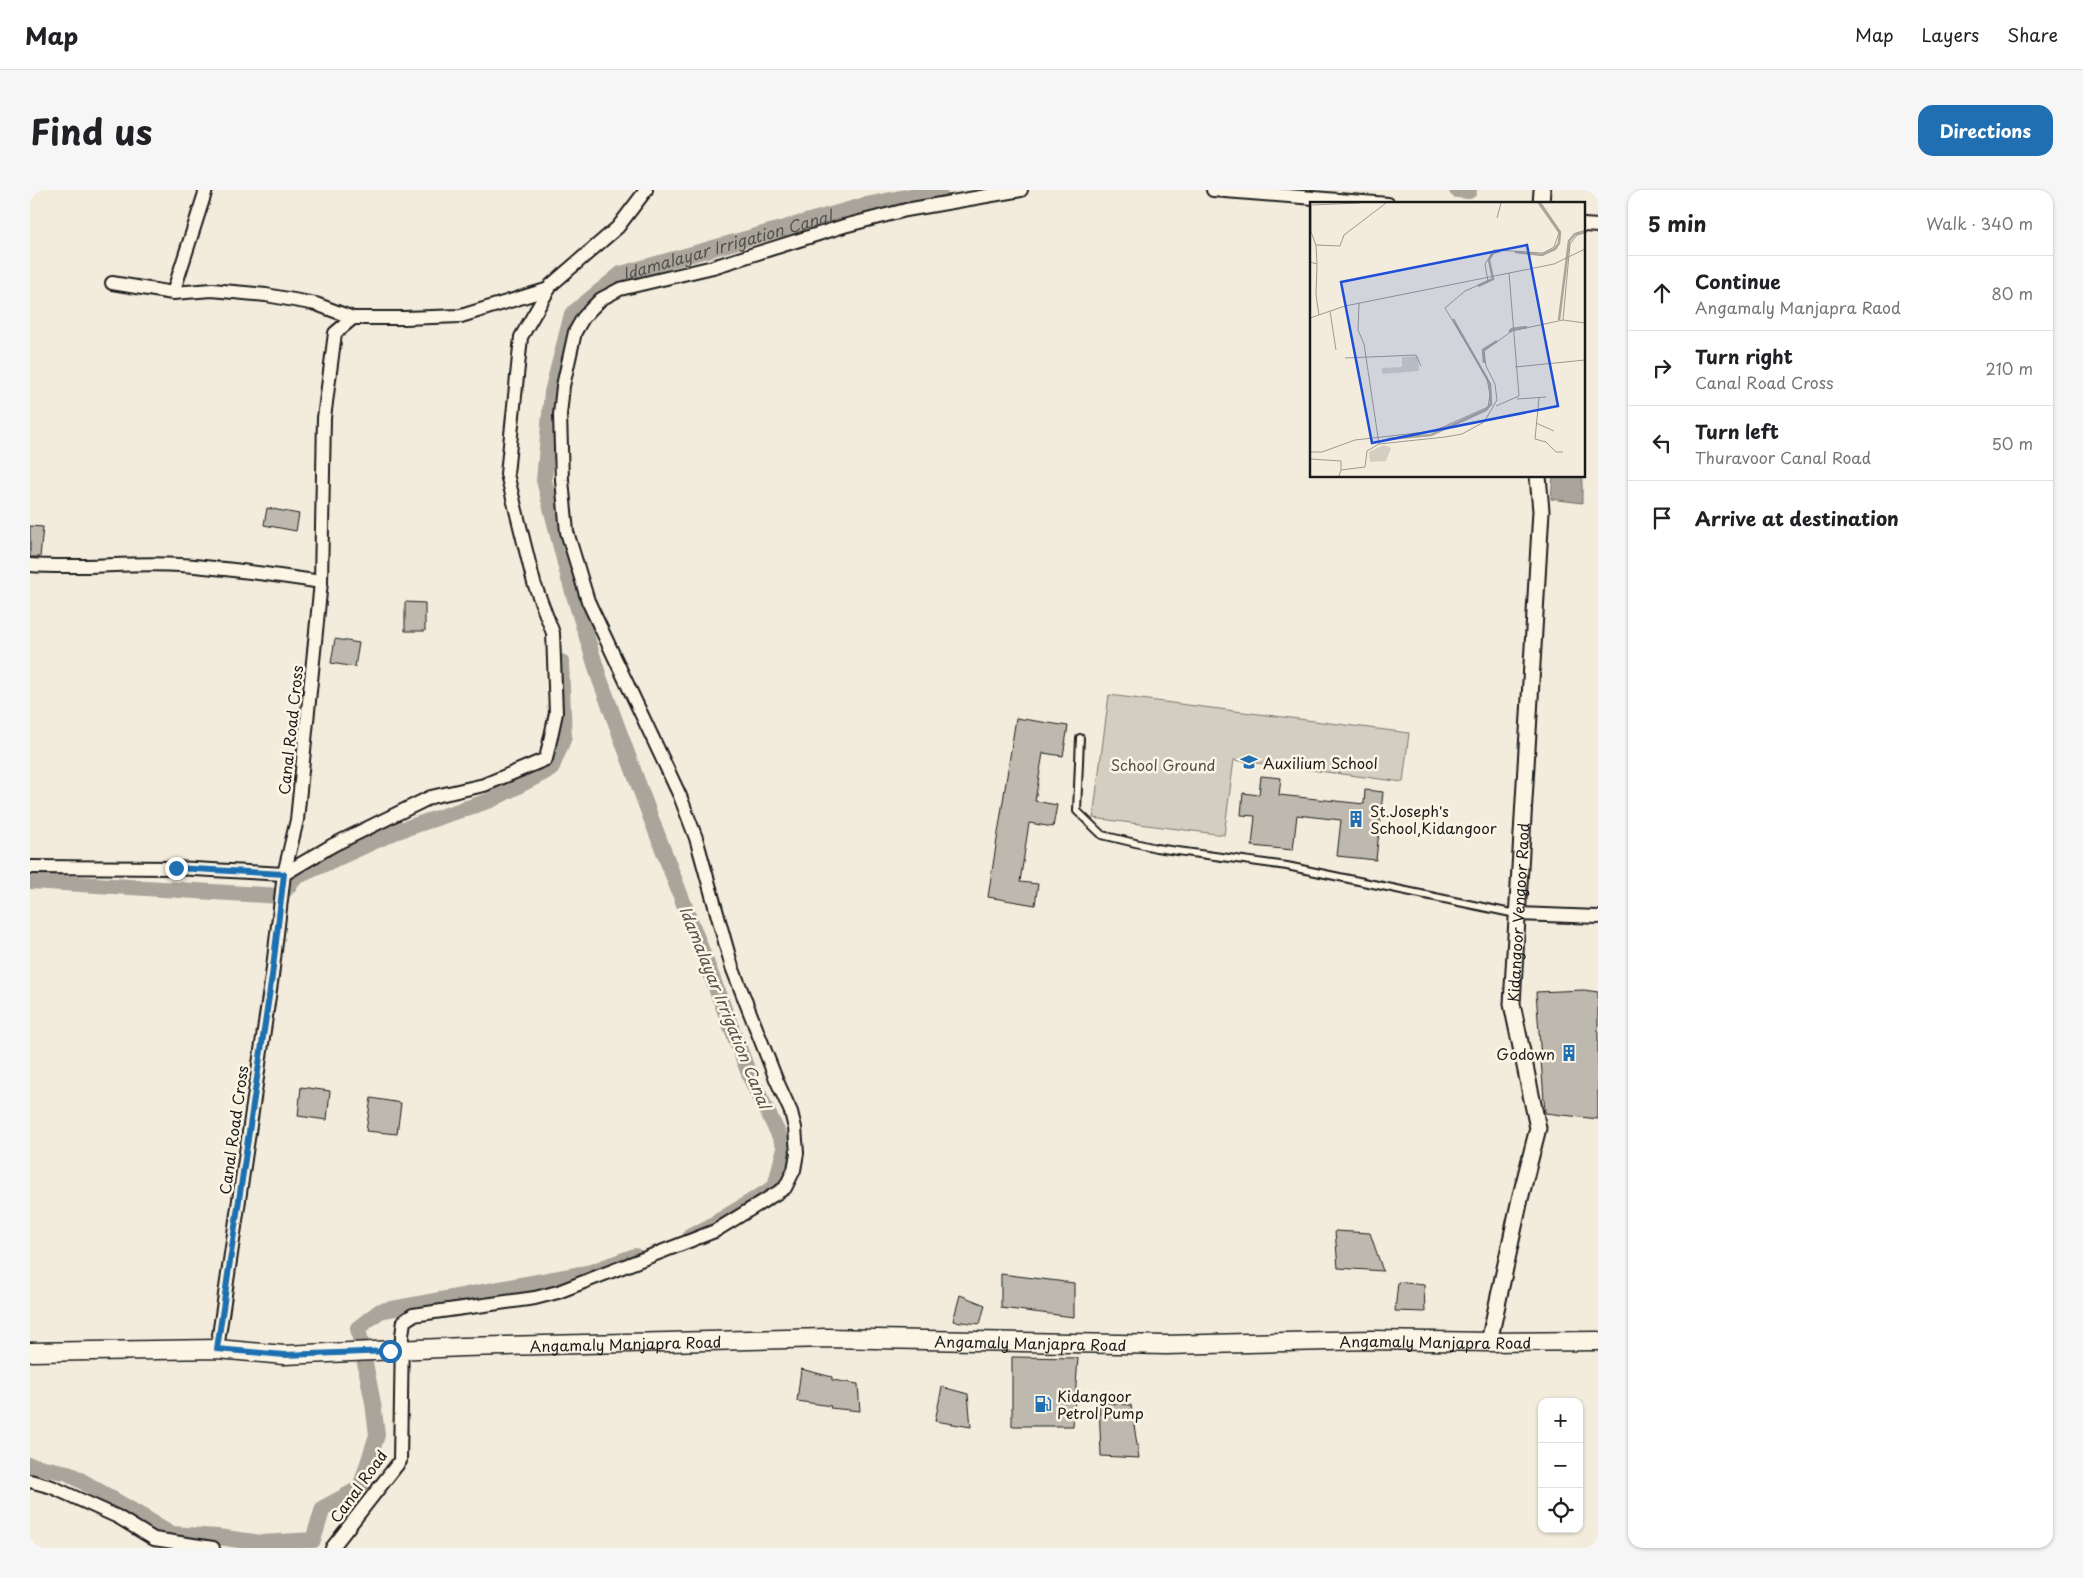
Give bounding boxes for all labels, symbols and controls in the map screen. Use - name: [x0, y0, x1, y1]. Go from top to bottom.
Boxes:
- text: Map: [25, 17, 78, 53]
- text: Map: [1855, 21, 1894, 48]
- text: Layers: [1922, 21, 1979, 48]
- text: Share: [2007, 21, 2058, 48]
- text: Find us: [30, 104, 152, 157]
- button: Directions: [1918, 105, 2053, 156]
- inset map: [1310, 202, 1586, 478]
- water label: Idamalayar Irrigation Canal: [620, 203, 837, 285]
- text: 5 min: [1648, 207, 1706, 239]
- text: Walk · 340 m: [1926, 211, 2033, 235]
- text: Continue: [1695, 267, 1781, 295]
- icon: ahead: [1648, 279, 1676, 307]
- text: 80 m: [1991, 281, 2033, 305]
- text: Angamaly Manjapra Raod: [1695, 295, 1901, 319]
- text: Turn right: [1695, 342, 1793, 370]
- icon: right: [1648, 354, 1676, 382]
- text: 210 m: [1985, 356, 2033, 380]
- text: Canal Road Cross: [1695, 370, 1834, 394]
- text: Turn left: [1695, 417, 1779, 445]
- icon: left: [1648, 429, 1676, 457]
- text: 50 m: [1992, 431, 2033, 455]
- text: Thuravoor Canal Road: [1695, 445, 1871, 469]
- icon: arrive: [1648, 504, 1676, 532]
- text: Arrive at destination: [1695, 504, 1899, 532]
- street label: Canal Road Cross: [272, 664, 308, 796]
- place label: Auxilium School: [1263, 751, 1378, 774]
- school or university icon: Auxilium School: [1239, 752, 1259, 772]
- park label: School Ground: [1111, 753, 1215, 776]
- place label: St.Joseph's School,Kidangoor: [1370, 799, 1497, 839]
- building icon: St.Joseph's School,Kidangoor: [1346, 809, 1366, 829]
- street label: Kidangoor Vengoor Raod: [1501, 822, 1534, 1003]
- route end: [165, 857, 188, 880]
- water label: Idamalayar Irrigation Canal: [674, 902, 779, 1114]
- place label: Godown: [1496, 1042, 1555, 1065]
- building icon: Godown: [1559, 1043, 1579, 1063]
- street label: Canal Road Cross: [213, 1064, 253, 1196]
- street label: Angamaly Manjapra Road: [1339, 1328, 1531, 1354]
- street label: Angamaly Manjapra Road: [529, 1329, 722, 1357]
- street label: Angamaly Manjapra Road: [934, 1329, 1127, 1356]
- route start: [379, 1340, 402, 1363]
- place label: Kidangoor Petrol Pump: [1057, 1384, 1144, 1424]
- fuel station icon: Kidangoor Petrol Pump: [1033, 1394, 1053, 1414]
- map controls: [1538, 1398, 1583, 1533]
- button: +: [1538, 1398, 1583, 1443]
- button: −: [1538, 1443, 1583, 1488]
- street label: Canal Road: [324, 1445, 392, 1527]
- button: locate: [1538, 1488, 1583, 1533]

